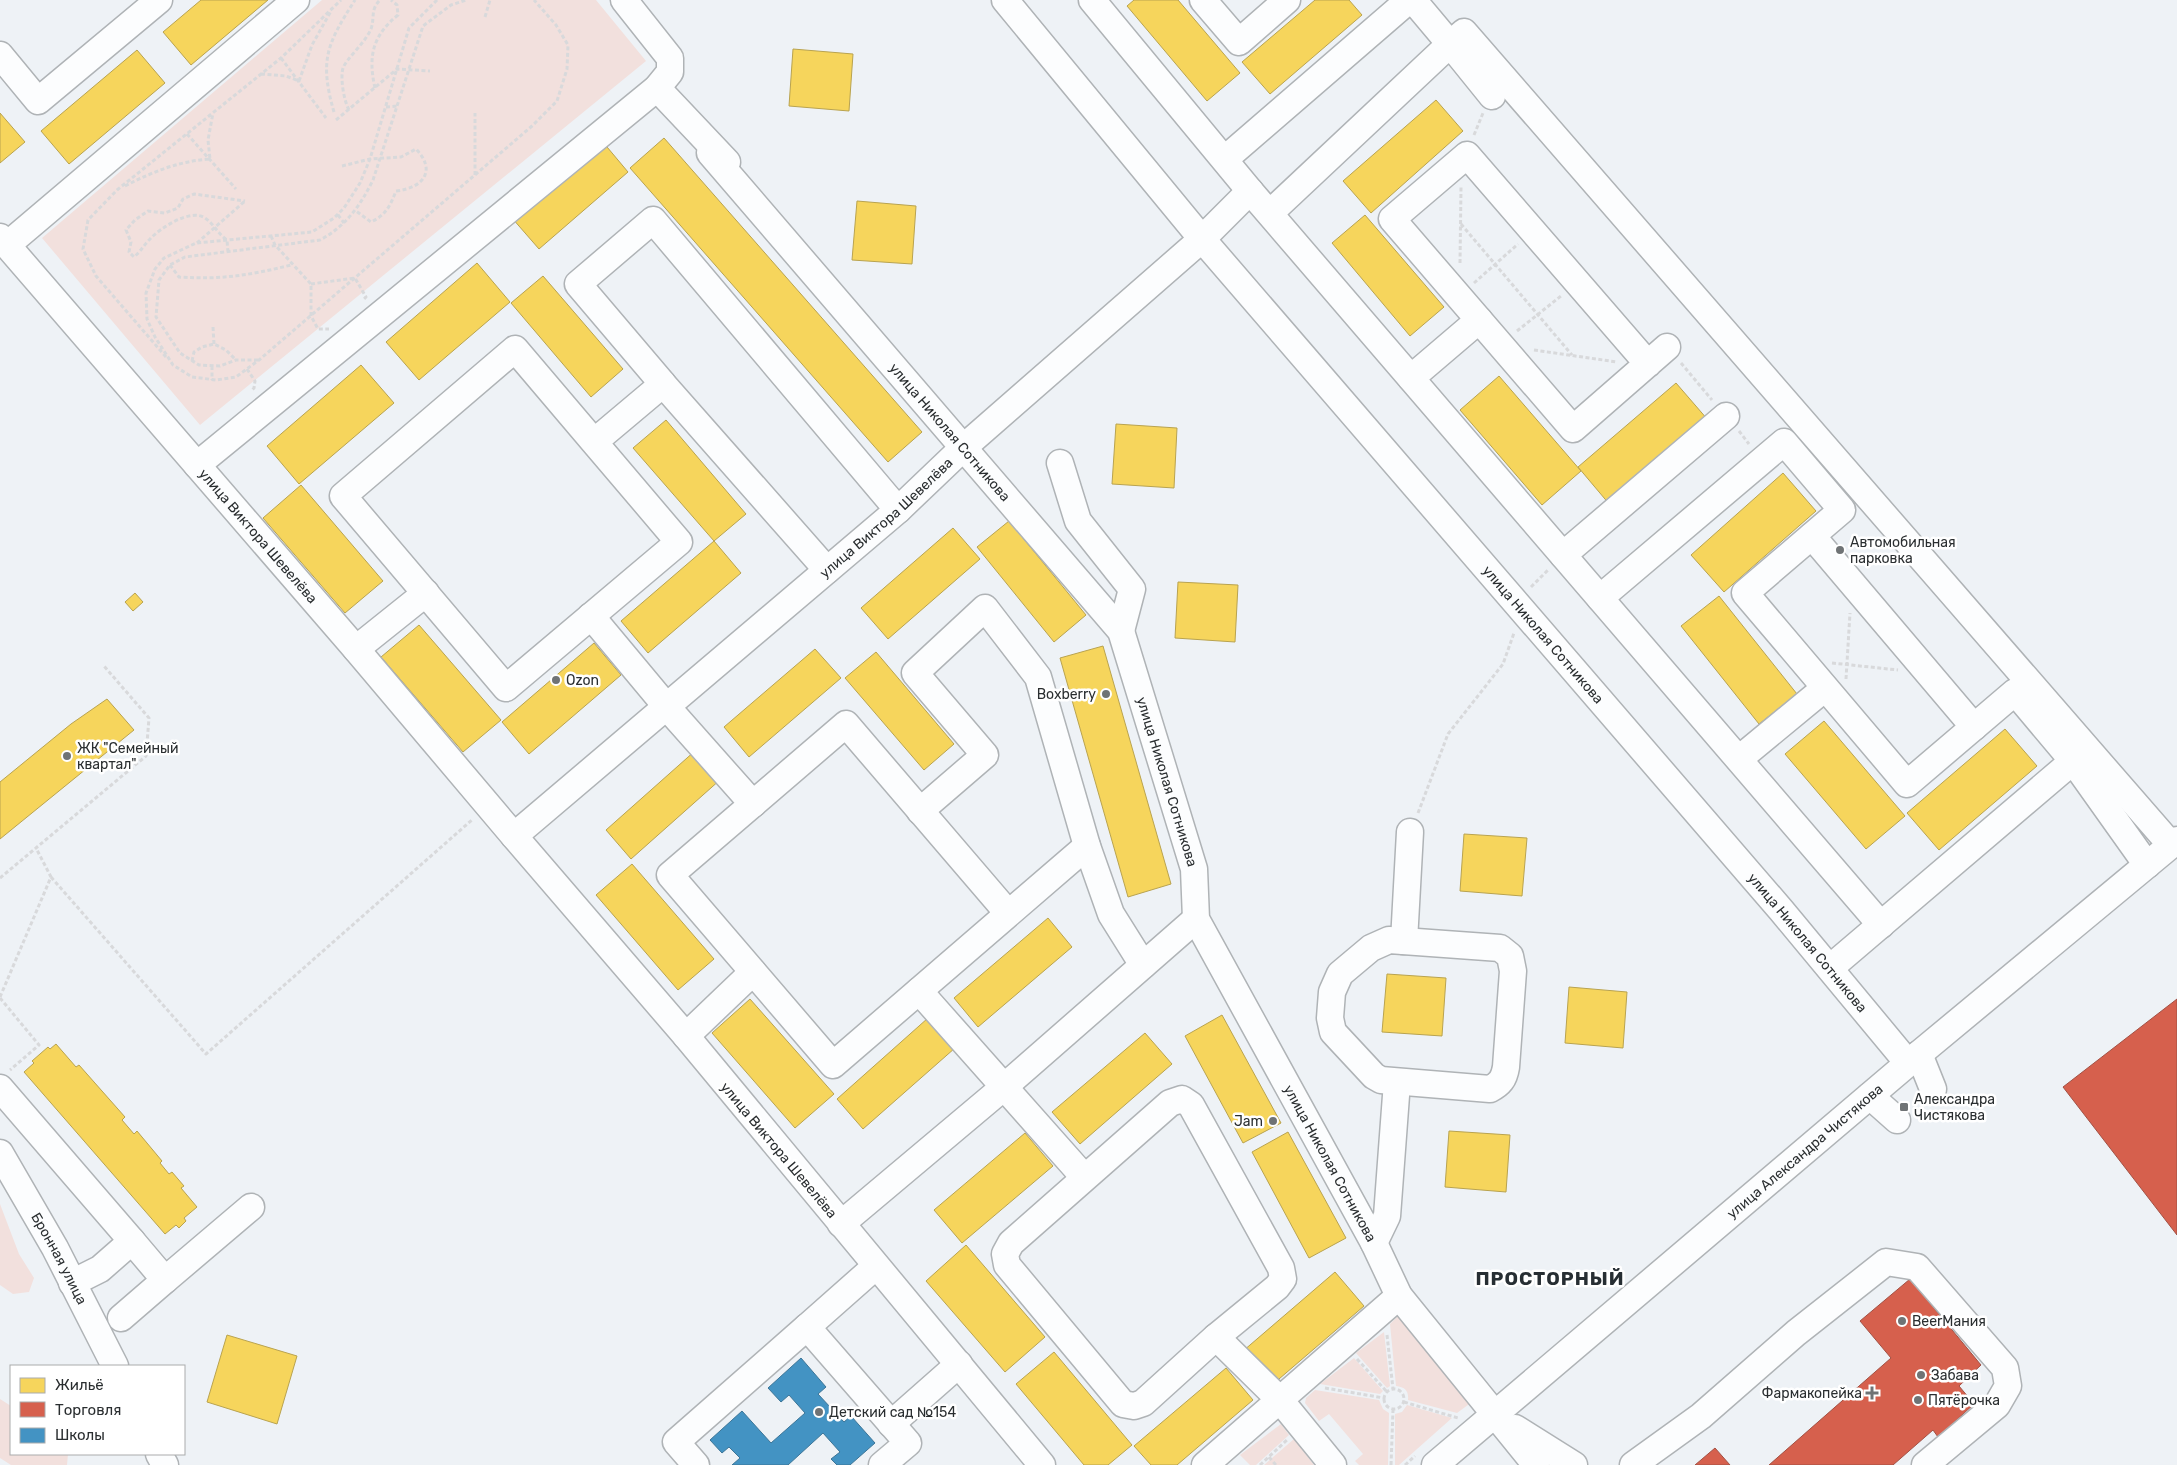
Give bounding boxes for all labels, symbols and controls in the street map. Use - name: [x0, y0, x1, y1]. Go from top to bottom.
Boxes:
- street label: улица Николая Сотникова: [885, 360, 1014, 505]
- street label: улица Виктора Шевелёва: [816, 454, 956, 582]
- street label: улица Виктора Шевелёва: [195, 465, 321, 607]
- place label: Автомобильная парковка: [1850, 534, 1956, 567]
- marker: Автомобильная парковка: [1834, 544, 1846, 556]
- street label: улица Николая Сотникова: [1479, 562, 1607, 707]
- place label: Ozon: [566, 672, 599, 689]
- marker: Ozon: [550, 674, 562, 686]
- place label: Boxberry: [1037, 686, 1096, 703]
- marker: Boxberry: [1100, 688, 1112, 700]
- street label: улица Николая Сотникова: [1133, 695, 1201, 869]
- place label: ЖК "Семейный квартал": [77, 740, 179, 773]
- marker: ЖК "Семейный квартал": [61, 750, 73, 762]
- street label: улица Николая Сотникова: [1744, 870, 1870, 1016]
- street label: улица Виктора Шевелёва: [717, 1079, 840, 1222]
- street label: улица Александра Чистякова: [1724, 1080, 1886, 1222]
- street label: улица Николая Сотникова: [1280, 1082, 1380, 1245]
- place label: Александра Чистякова: [1914, 1091, 1995, 1124]
- marker: Александра Чистякова: [1898, 1101, 1910, 1113]
- place label: Jam: [1234, 1113, 1263, 1130]
- marker: Jam: [1267, 1115, 1279, 1127]
- street label: Бронная улица: [27, 1210, 90, 1307]
- district label: ПРОСТОРНЫЙ: [1475, 1267, 1625, 1290]
- place label: BeerМания: [1912, 1313, 1986, 1330]
- marker: BeerМания: [1896, 1315, 1908, 1327]
- legend: [10, 1365, 185, 1455]
- place label: Забава: [1931, 1367, 1979, 1384]
- marker: Забава: [1915, 1369, 1927, 1381]
- text: Жильё: [55, 1376, 104, 1394]
- place label: Фармакопейка: [1762, 1385, 1862, 1402]
- marker: Фармакопейка: [1866, 1387, 1878, 1399]
- place label: Пятёрочка: [1928, 1392, 2000, 1409]
- marker: Пятёрочка: [1912, 1394, 1924, 1406]
- text: Торговля: [55, 1401, 121, 1419]
- place label: Детский сад №154: [829, 1404, 956, 1421]
- marker: Детский сад №154: [813, 1406, 825, 1418]
- text: Школы: [55, 1426, 105, 1444]

